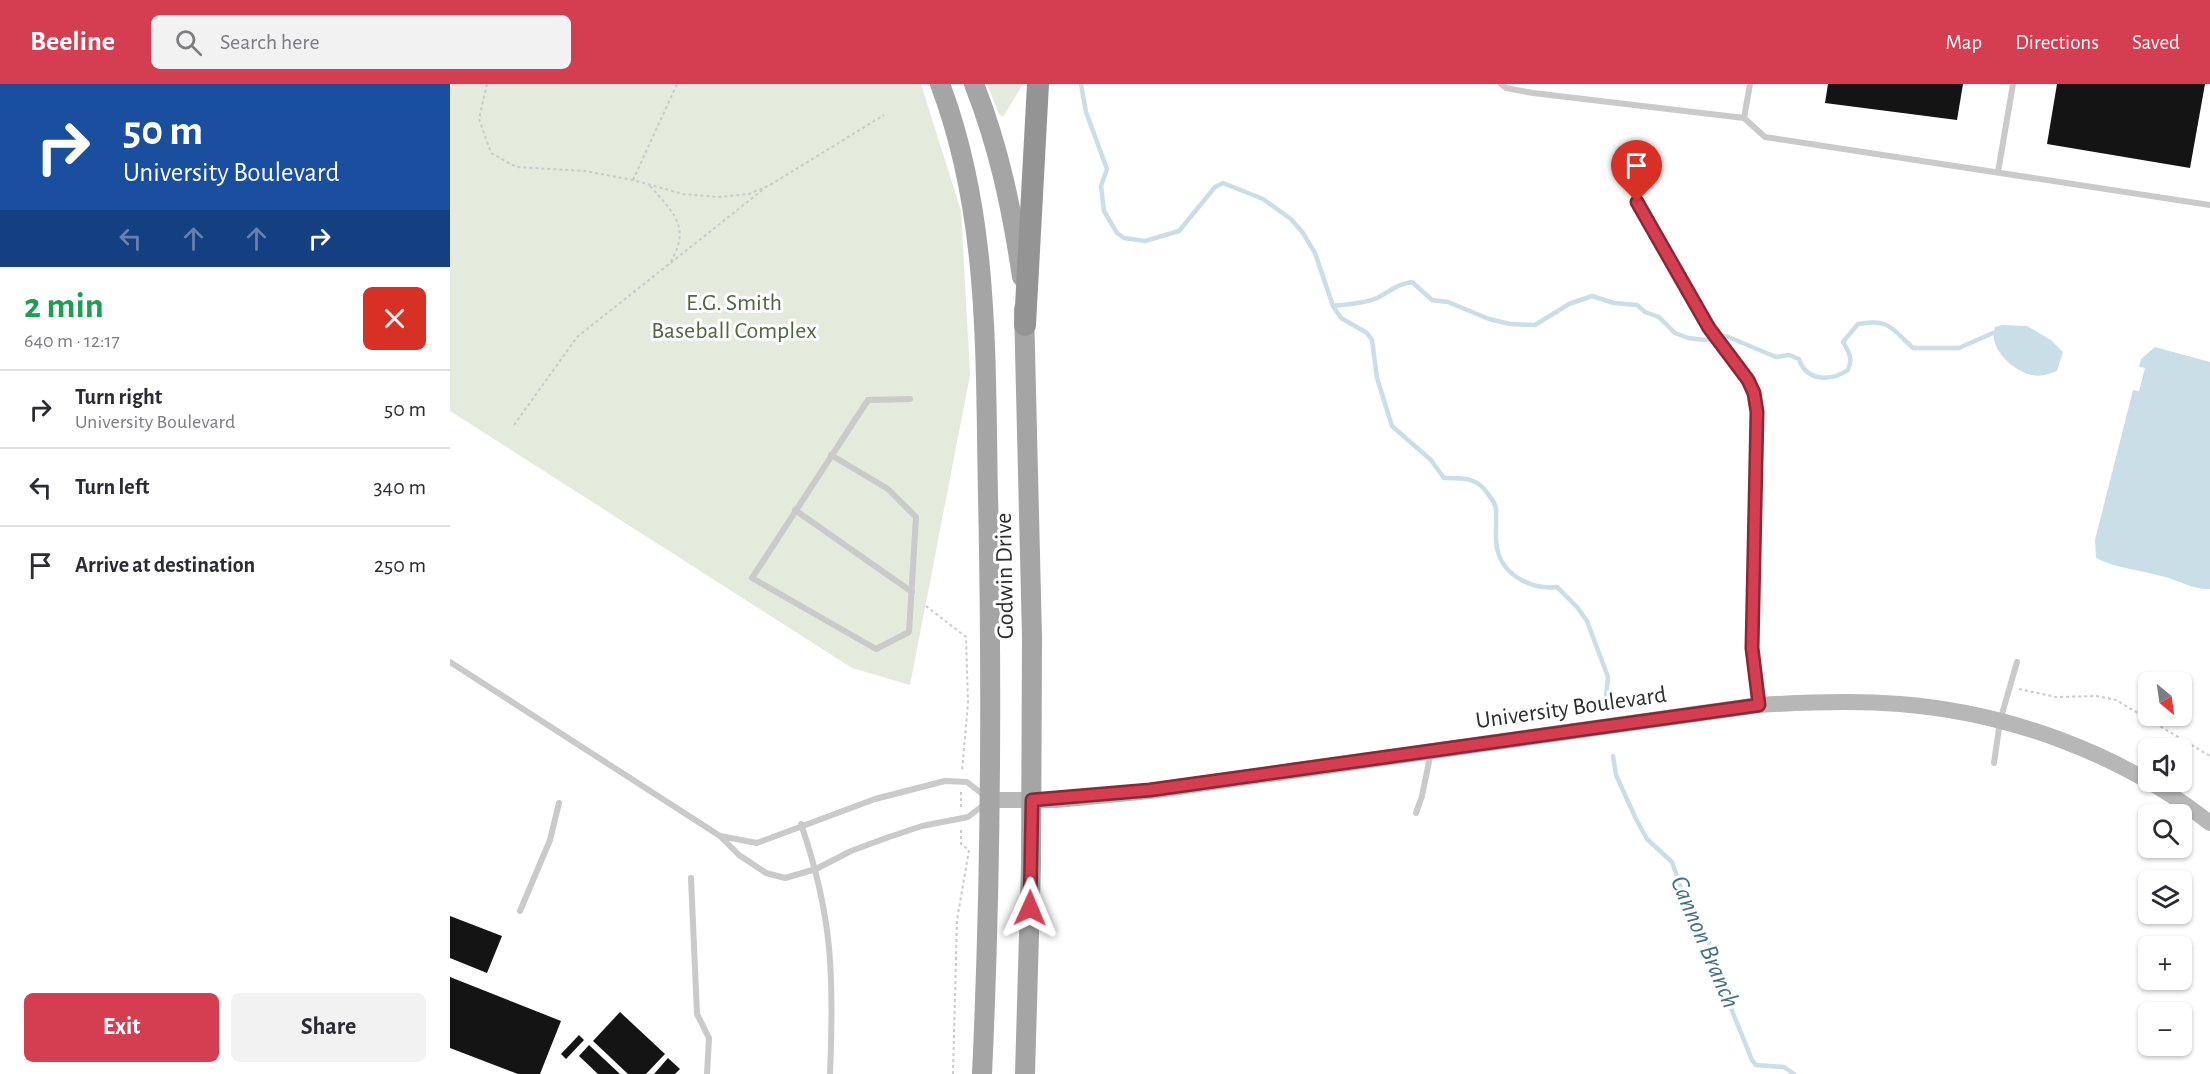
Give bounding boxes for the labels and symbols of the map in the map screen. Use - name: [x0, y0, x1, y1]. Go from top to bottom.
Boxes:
- pin: [1611, 140, 1662, 202]
- park label: E.G. Smith Baseball Complex: [651, 291, 817, 343]
- street label: Godwin Drive: [992, 513, 1018, 639]
- north arrow: [2138, 672, 2192, 726]
- street label: University Boulevard: [1474, 683, 1668, 733]
- water label: Cannon Branch: [1666, 872, 1744, 1012]
- position arrow: [998, 876, 1062, 940]

